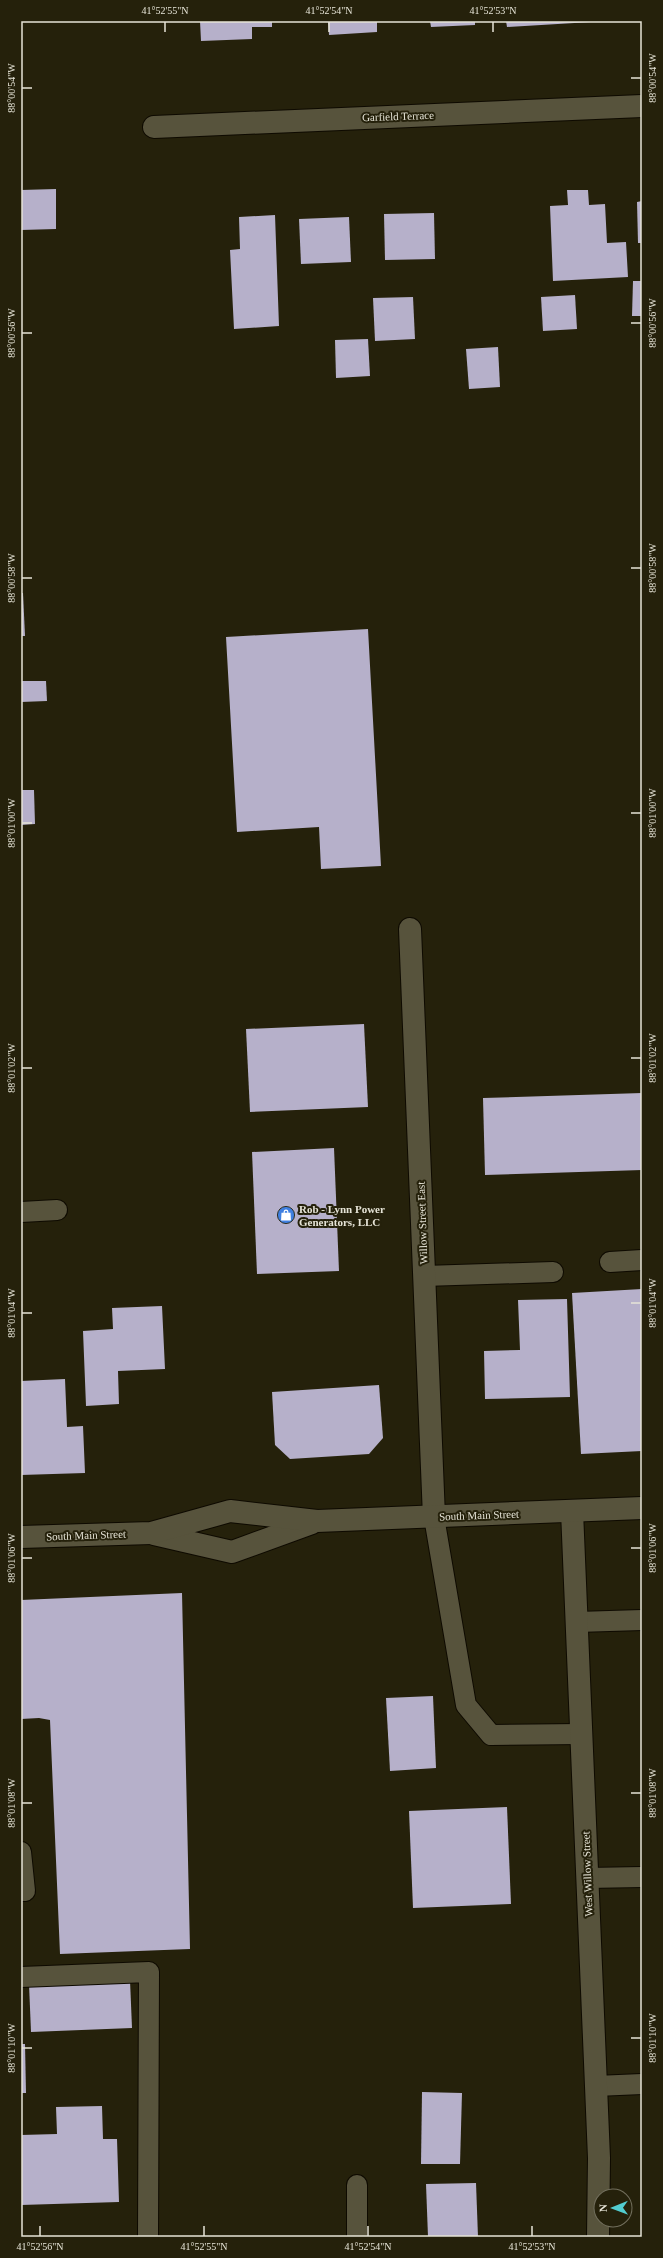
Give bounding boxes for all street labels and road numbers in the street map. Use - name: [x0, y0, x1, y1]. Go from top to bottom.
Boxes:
- street label: Garfield Terrace: [362, 109, 434, 123]
- street label: Willow Street East: [415, 1181, 429, 1265]
- street label: South Main Street: [439, 1508, 519, 1522]
- street label: South Main Street: [46, 1528, 126, 1542]
- street label: West Willow Street: [580, 1831, 594, 1917]

